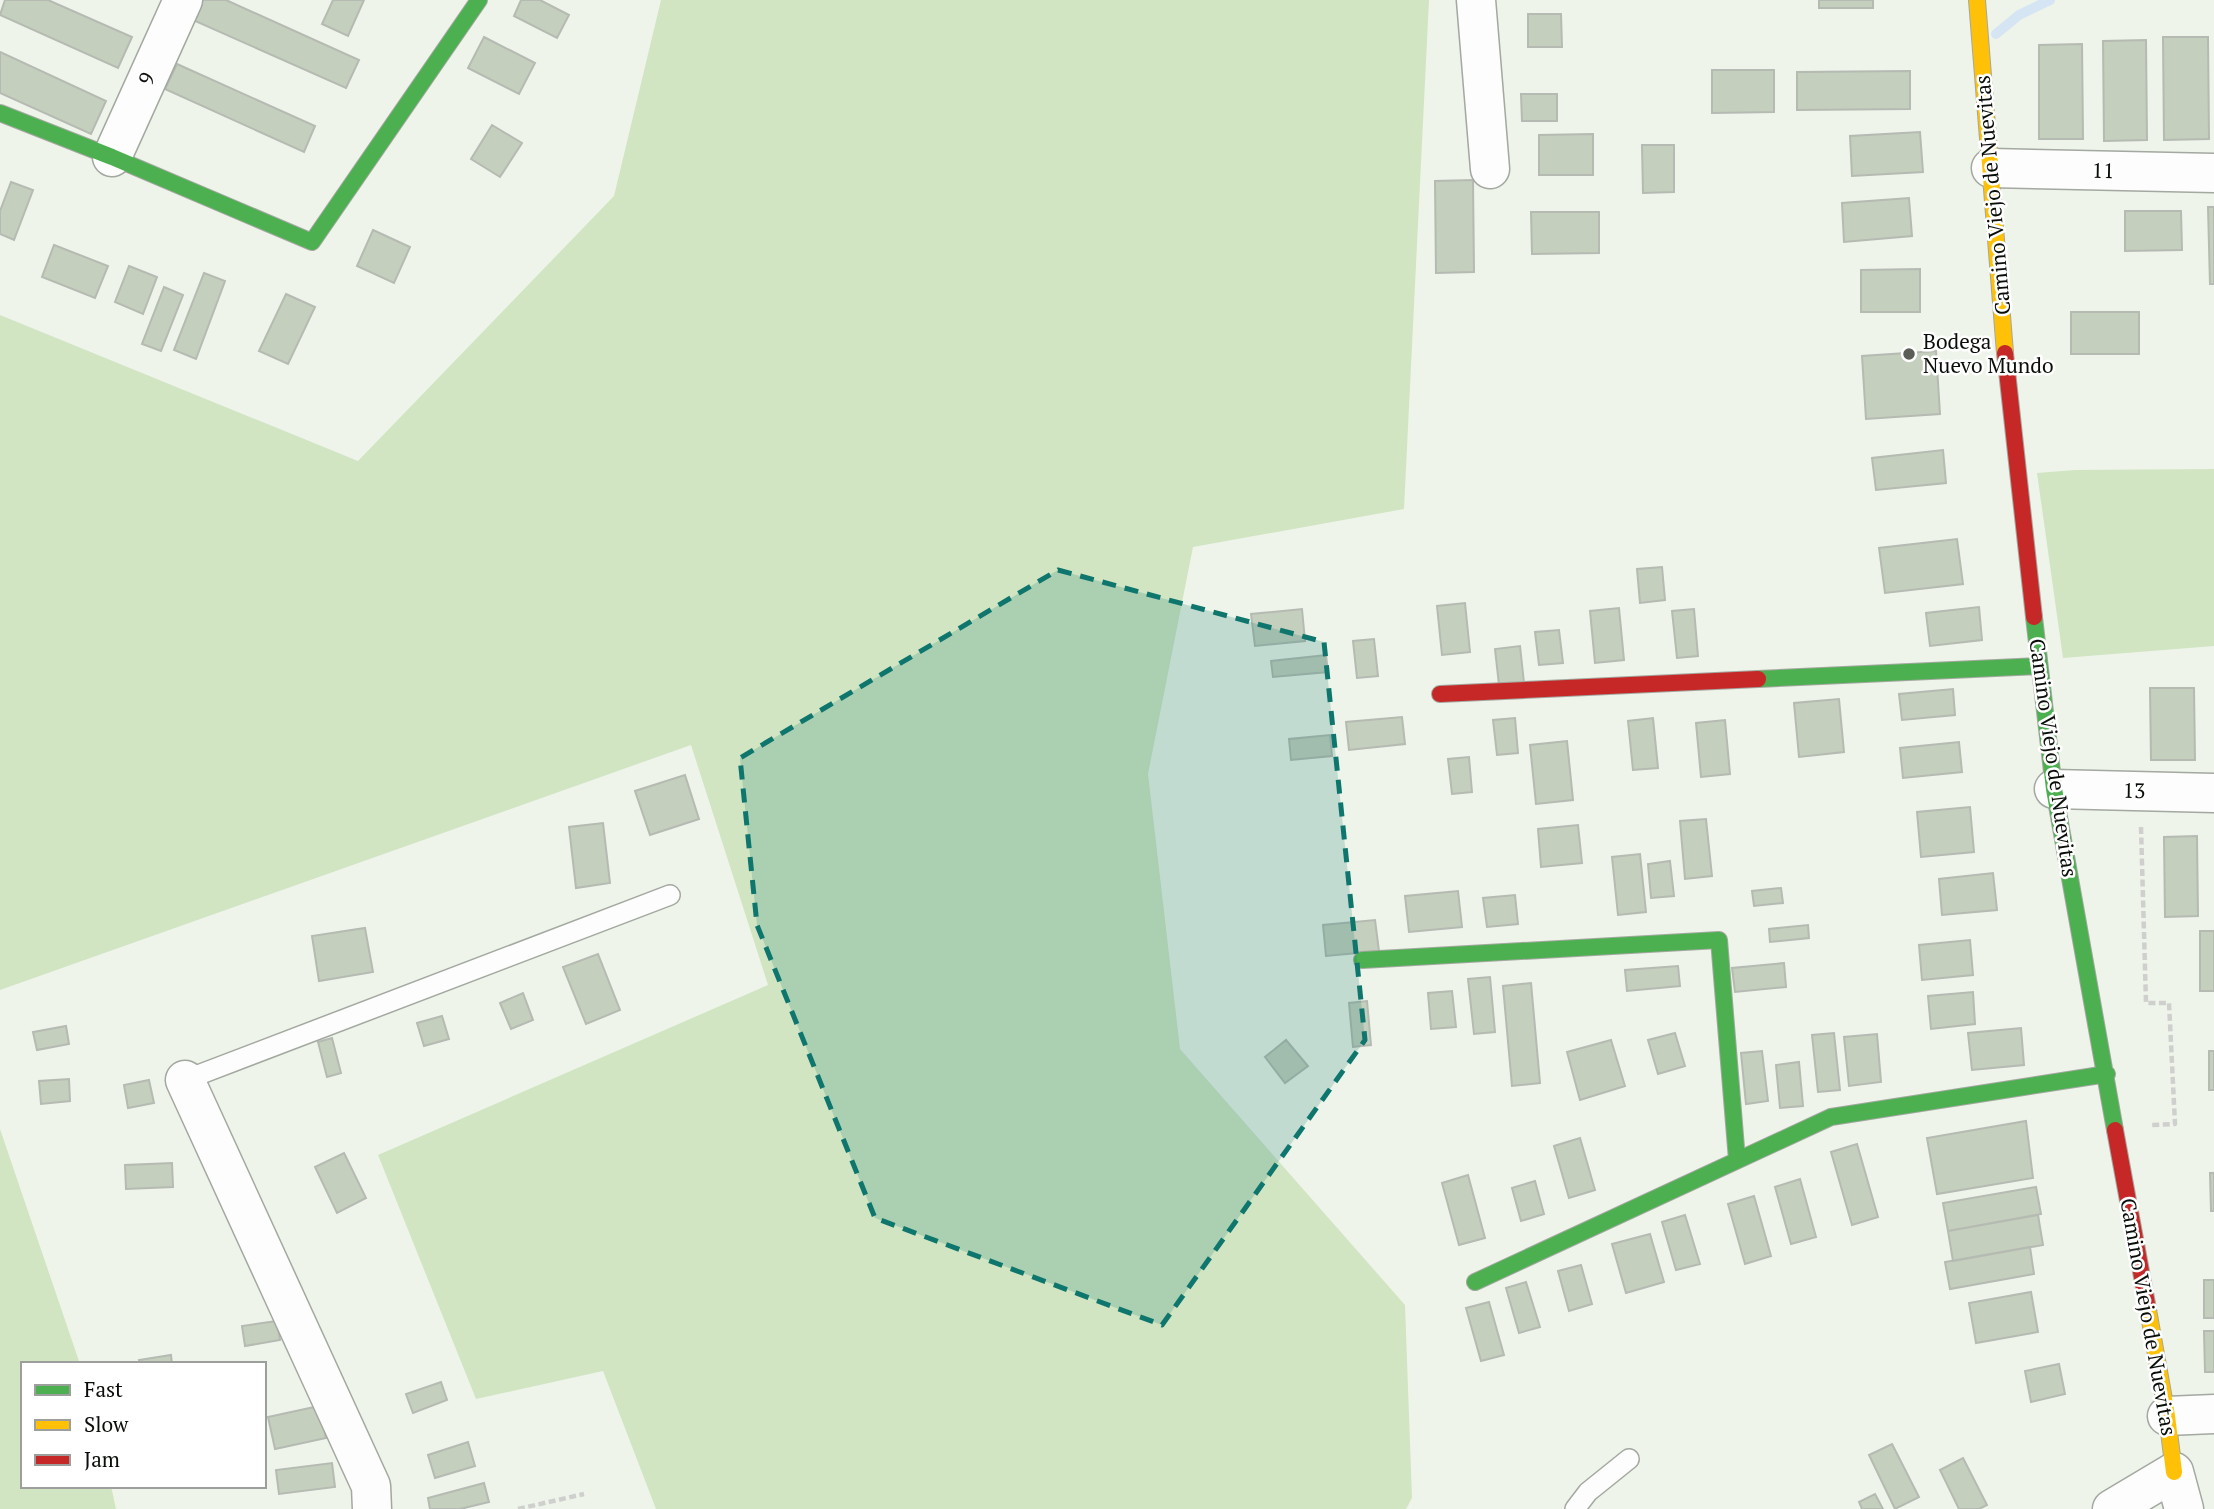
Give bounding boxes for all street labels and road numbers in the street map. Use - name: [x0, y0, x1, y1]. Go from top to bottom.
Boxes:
- street label: 9: [131, 68, 161, 90]
- street label: Camino Viejo de Nuevitas: [1968, 74, 2016, 316]
- street label: 11: [2092, 156, 2114, 184]
- street label: Camino Viejo de Nuevitas: [2023, 637, 2085, 879]
- street label: 13: [2123, 776, 2145, 804]
- street label: Camino Viejo de Nuevitas: [2114, 1196, 2184, 1438]

